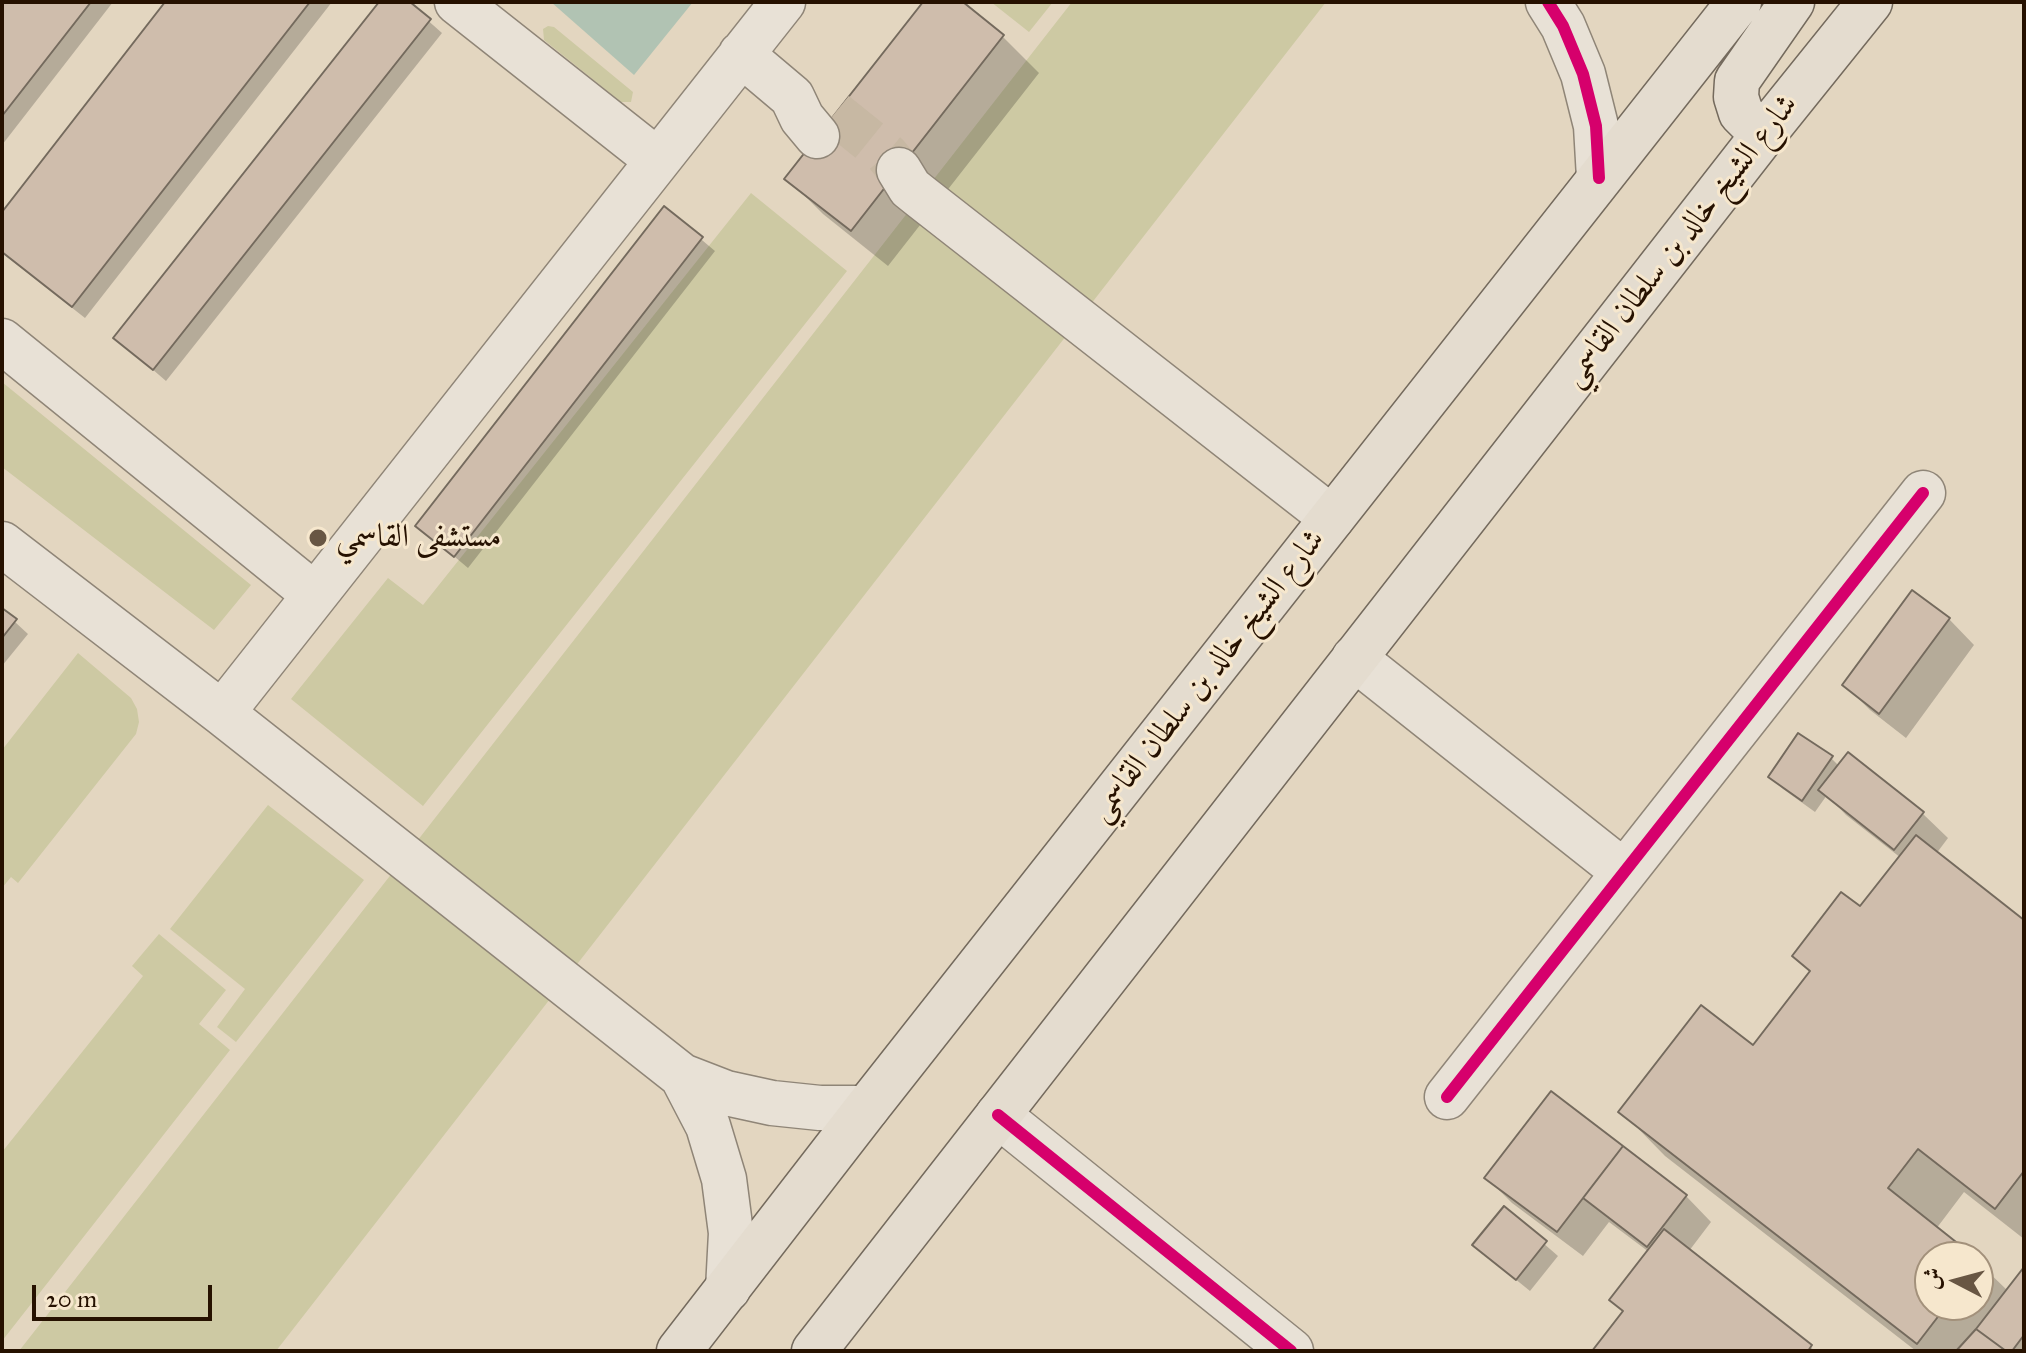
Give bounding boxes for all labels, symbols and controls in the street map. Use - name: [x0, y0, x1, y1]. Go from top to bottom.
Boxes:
- street label: شارع الشيخ خالد بن سلطان القاسمي: [1555, 87, 1807, 395]
- place label: مستشفى القاسمي: [336, 519, 501, 557]
- street label: شارع الشيخ خالد بن سلطان القاسمي: [1082, 522, 1334, 830]
- marker: مستشفى القاسمي: [307, 527, 329, 549]
- north arrow: [1914, 1241, 1994, 1321]
- text: ش: [1917, 1266, 1946, 1291]
- scale bar: [36, 1269, 216, 1319]
- text: 20 m: [46, 1284, 97, 1314]

